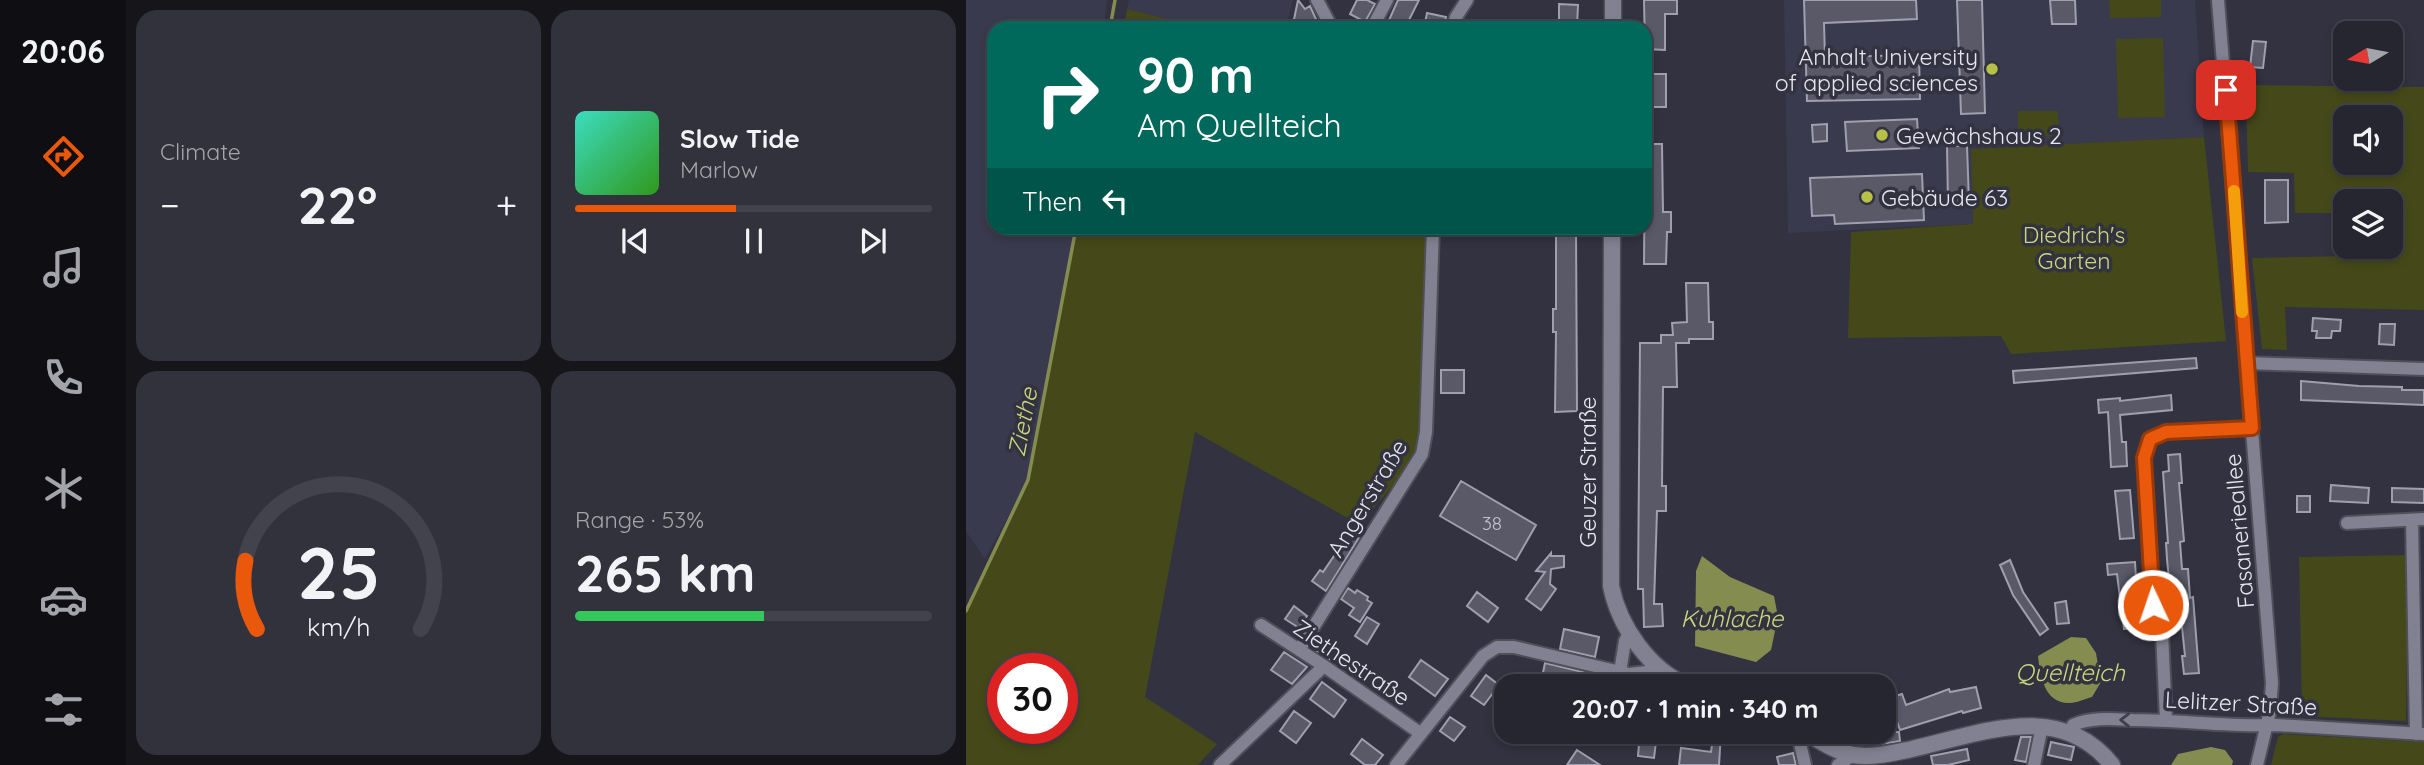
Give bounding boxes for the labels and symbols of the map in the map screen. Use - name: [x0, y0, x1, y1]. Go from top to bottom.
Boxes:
- north arrow: [2333, 21, 2403, 91]
- place label: Anhalt University of applied sciences: [1775, 42, 1978, 97]
- pin: [2196, 60, 2256, 120]
- marker: Anhalt University of applied sciences: [1984, 61, 2000, 77]
- place label: Gewächshaus 2: [1896, 121, 2062, 150]
- marker: Gewächshaus 2: [1874, 127, 1890, 143]
- place label: Gebäude 63: [1881, 183, 2008, 212]
- marker: Gebäude 63: [1859, 189, 1875, 205]
- park label: Diedrich's Garten: [2023, 220, 2125, 275]
- water label: Ziethe: [1001, 384, 1044, 459]
- street label: Geuzer Straße: [1573, 396, 1602, 548]
- street label: Angerstraße: [1321, 434, 1413, 562]
- street label: Fasanerieallee: [2218, 453, 2260, 609]
- house number: 38: [1482, 511, 1502, 535]
- position arrow: [2116, 568, 2190, 642]
- water label: Kuhlache: [1681, 603, 1785, 633]
- street label: Ziethestraße: [1288, 612, 1416, 712]
- speed limit sign: 30: [987, 653, 1078, 744]
- water label: Quellteich: [2015, 657, 2125, 687]
- street label: Lelitzer Straße: [2164, 685, 2318, 721]
- one-way arrow: [2120, 712, 2131, 727]

